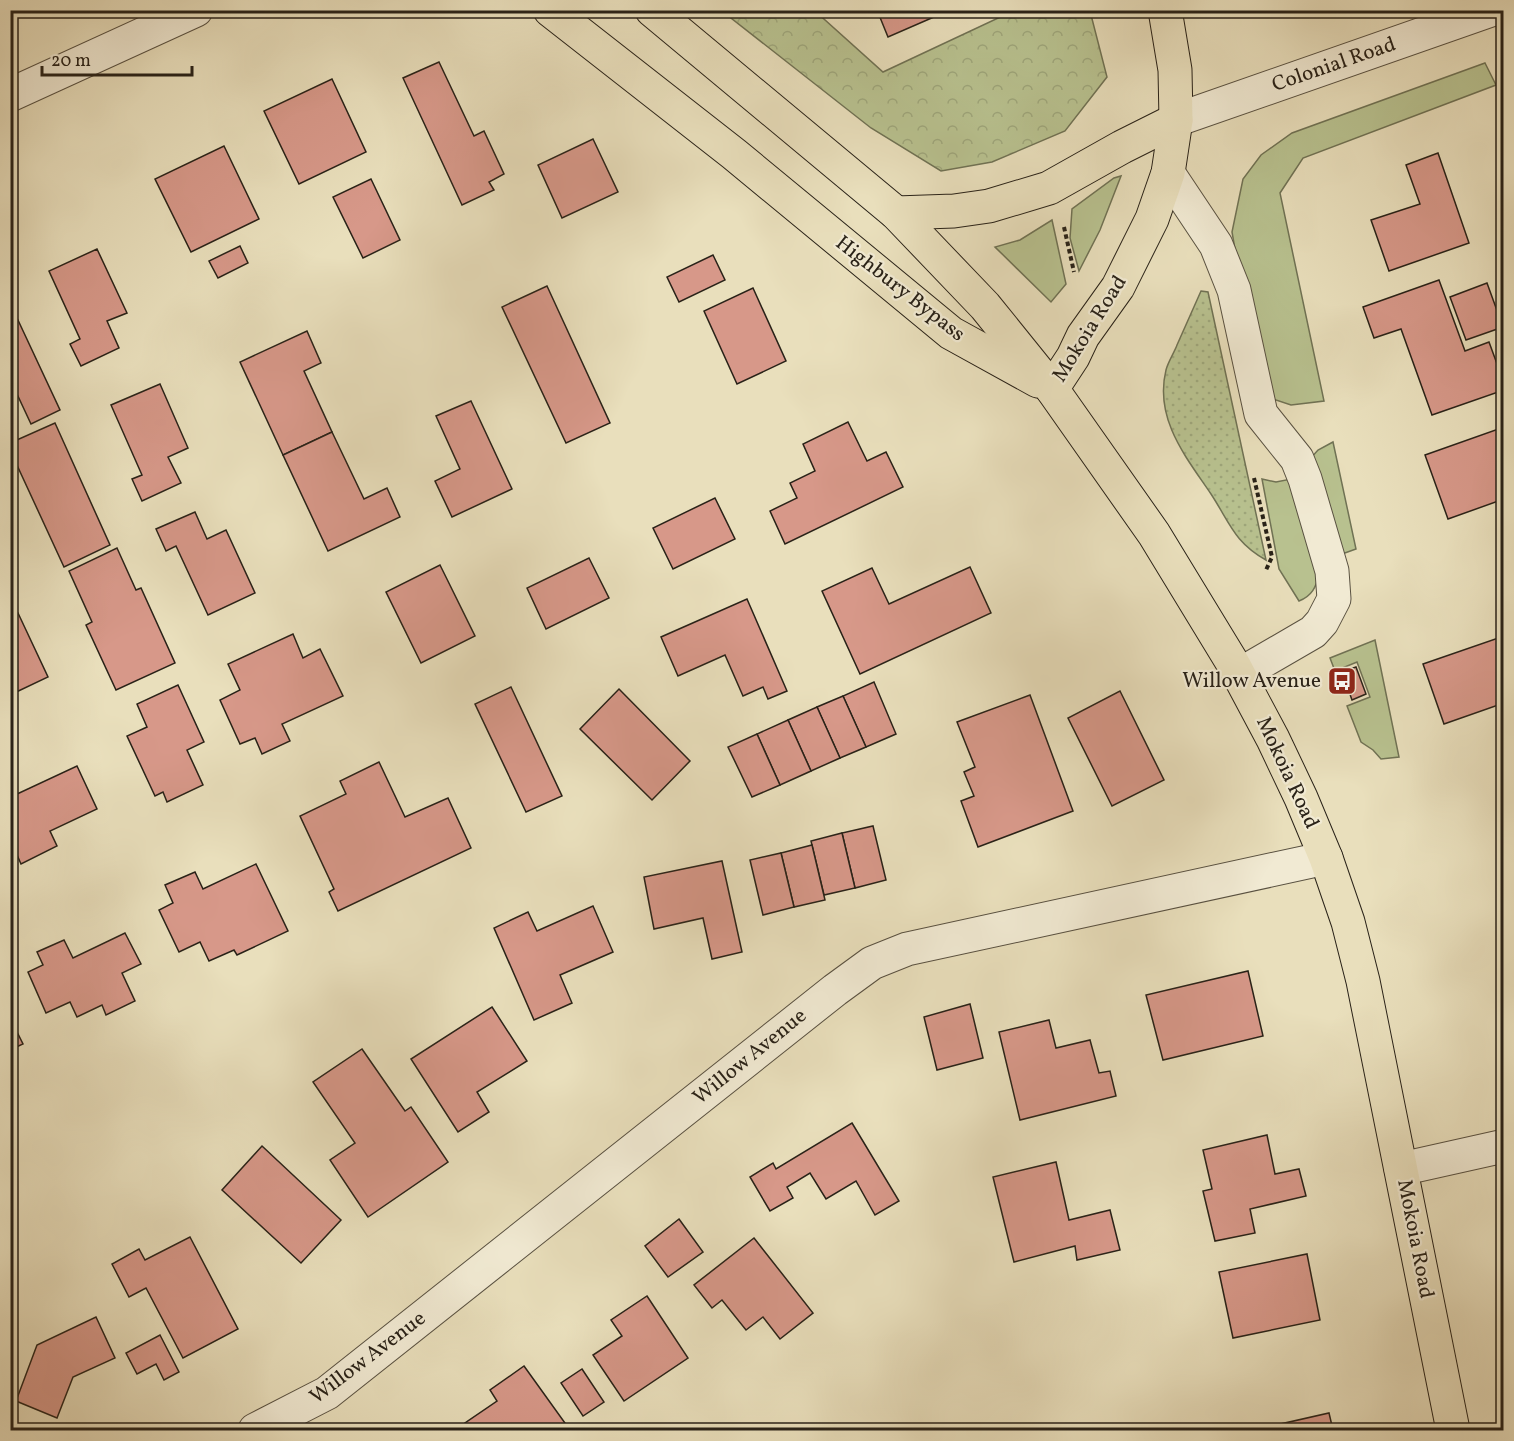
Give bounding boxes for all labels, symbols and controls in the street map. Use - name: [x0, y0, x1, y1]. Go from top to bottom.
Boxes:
- street label: Colonial Road: [1268, 30, 1400, 100]
- scale bar: [42, 39, 192, 77]
- text: 20 m: [51, 49, 91, 74]
- street label: Highbury Bypass: [829, 229, 971, 349]
- street label: Mokoia Road: [1046, 270, 1134, 388]
- bus stop icon: Willow Avenue: [1326, 665, 1358, 697]
- place label: Willow Avenue: [1182, 667, 1321, 696]
- street label: Mokoia Road: [1248, 712, 1326, 834]
- street label: Willow Avenue: [687, 1002, 813, 1112]
- street label: Mokoia Road: [1389, 1177, 1441, 1301]
- street label: Willow Avenue: [304, 1305, 432, 1411]

